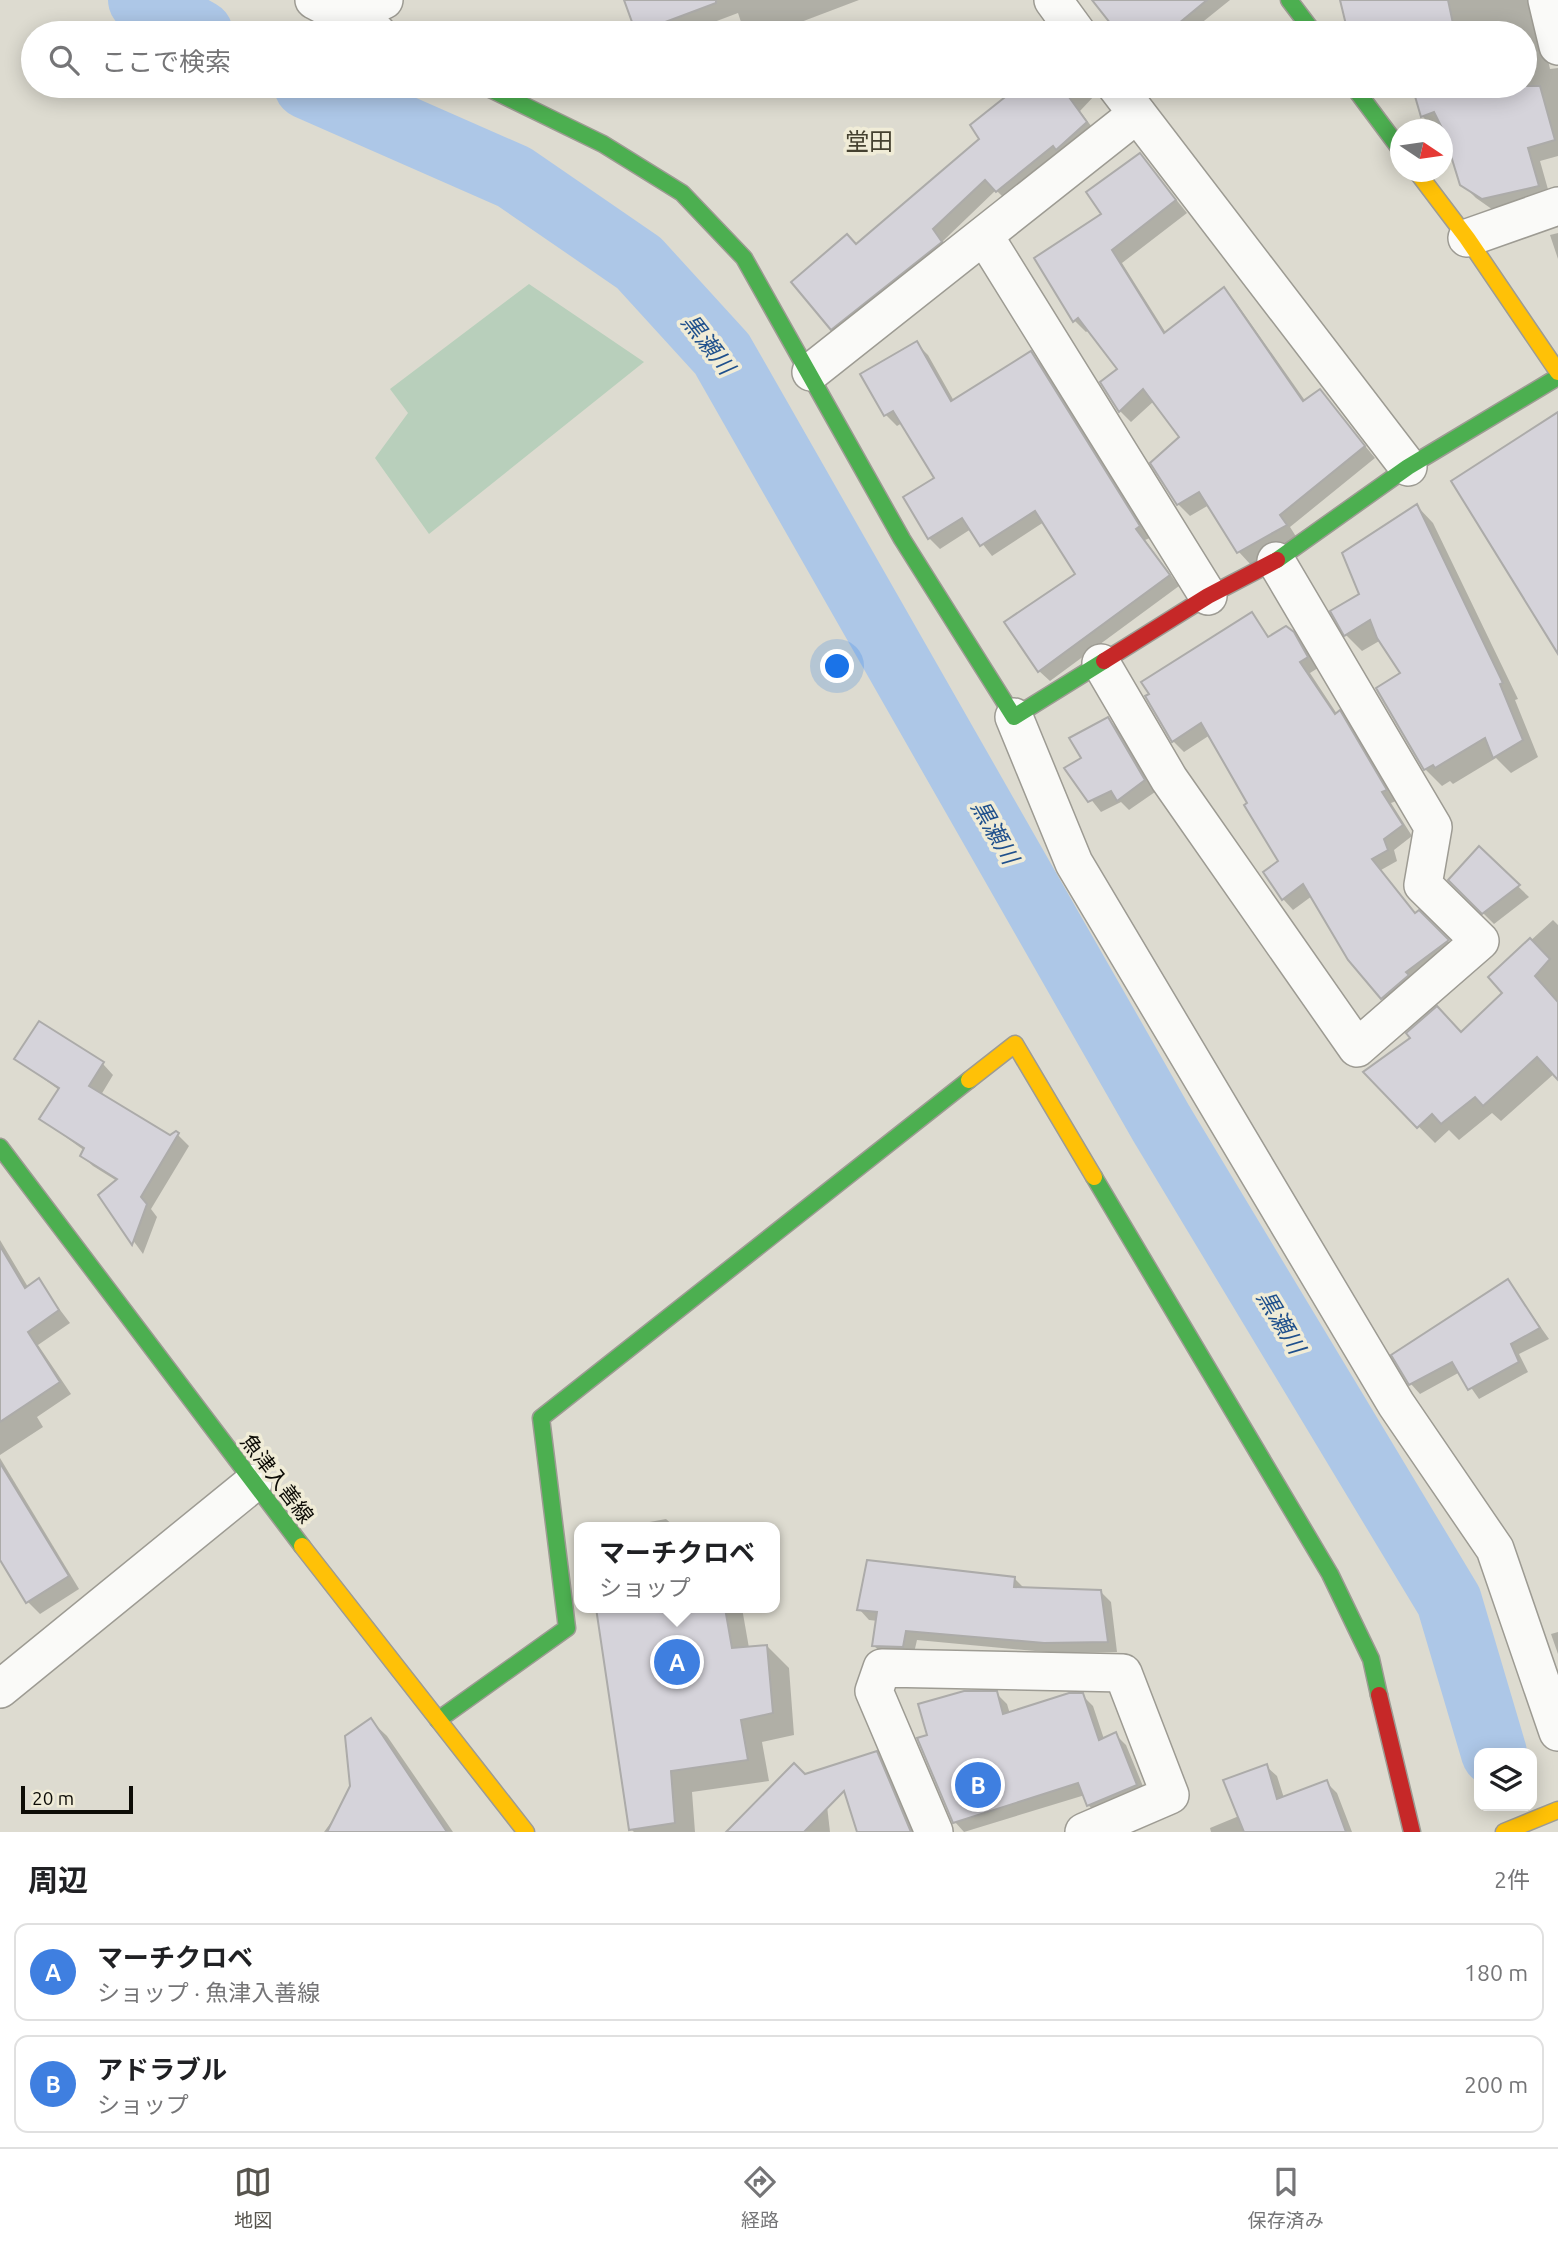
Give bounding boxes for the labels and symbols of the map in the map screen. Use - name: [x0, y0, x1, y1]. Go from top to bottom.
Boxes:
- north arrow: [1390, 119, 1453, 182]
- district label: 堂田: [845, 128, 893, 155]
- water label: 黒瀬川: [677, 309, 741, 381]
- your location: [820, 649, 854, 683]
- water label: 黒瀬川: [967, 796, 1025, 870]
- water label: 黒瀬川: [1253, 1286, 1311, 1360]
- street label: 魚津入善線: [237, 1429, 319, 1528]
- pin: A: [654, 1636, 700, 1688]
- pin: B: [955, 1759, 1001, 1811]
- scale bar: [21, 1783, 133, 1815]

